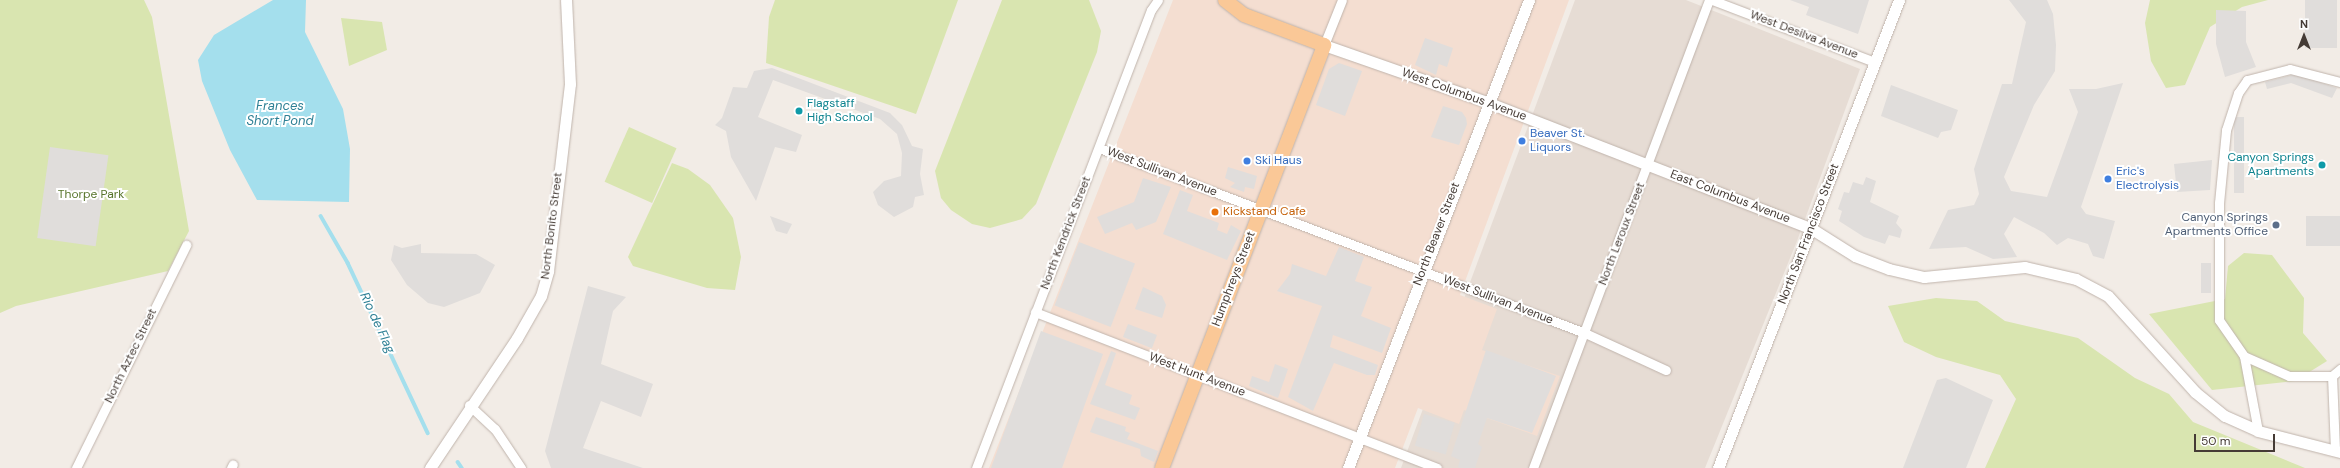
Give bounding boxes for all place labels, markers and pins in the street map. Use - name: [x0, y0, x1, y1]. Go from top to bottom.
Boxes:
- place label: Flagstaff High School: [807, 97, 872, 125]
- marker: Flagstaff High School: [794, 106, 804, 116]
- place label: Beaver St. Liquors: [1530, 127, 1585, 155]
- marker: Beaver St. Liquors: [1517, 136, 1527, 146]
- place label: Canyon Springs Apartments: [2227, 151, 2314, 179]
- place label: Ski Haus: [1255, 154, 1302, 168]
- marker: Ski Haus: [1242, 156, 1252, 166]
- marker: Canyon Springs Apartments: [2317, 160, 2327, 170]
- place label: Eric's Electrolysis: [2116, 165, 2179, 193]
- marker: Eric's Electrolysis: [2103, 174, 2113, 184]
- place label: Kickstand Cafe: [1223, 205, 1306, 219]
- marker: Kickstand Cafe: [1210, 207, 1220, 217]
- place label: Canyon Springs Apartments Office: [2165, 211, 2268, 239]
- marker: Canyon Springs Apartments Office: [2271, 220, 2281, 230]

